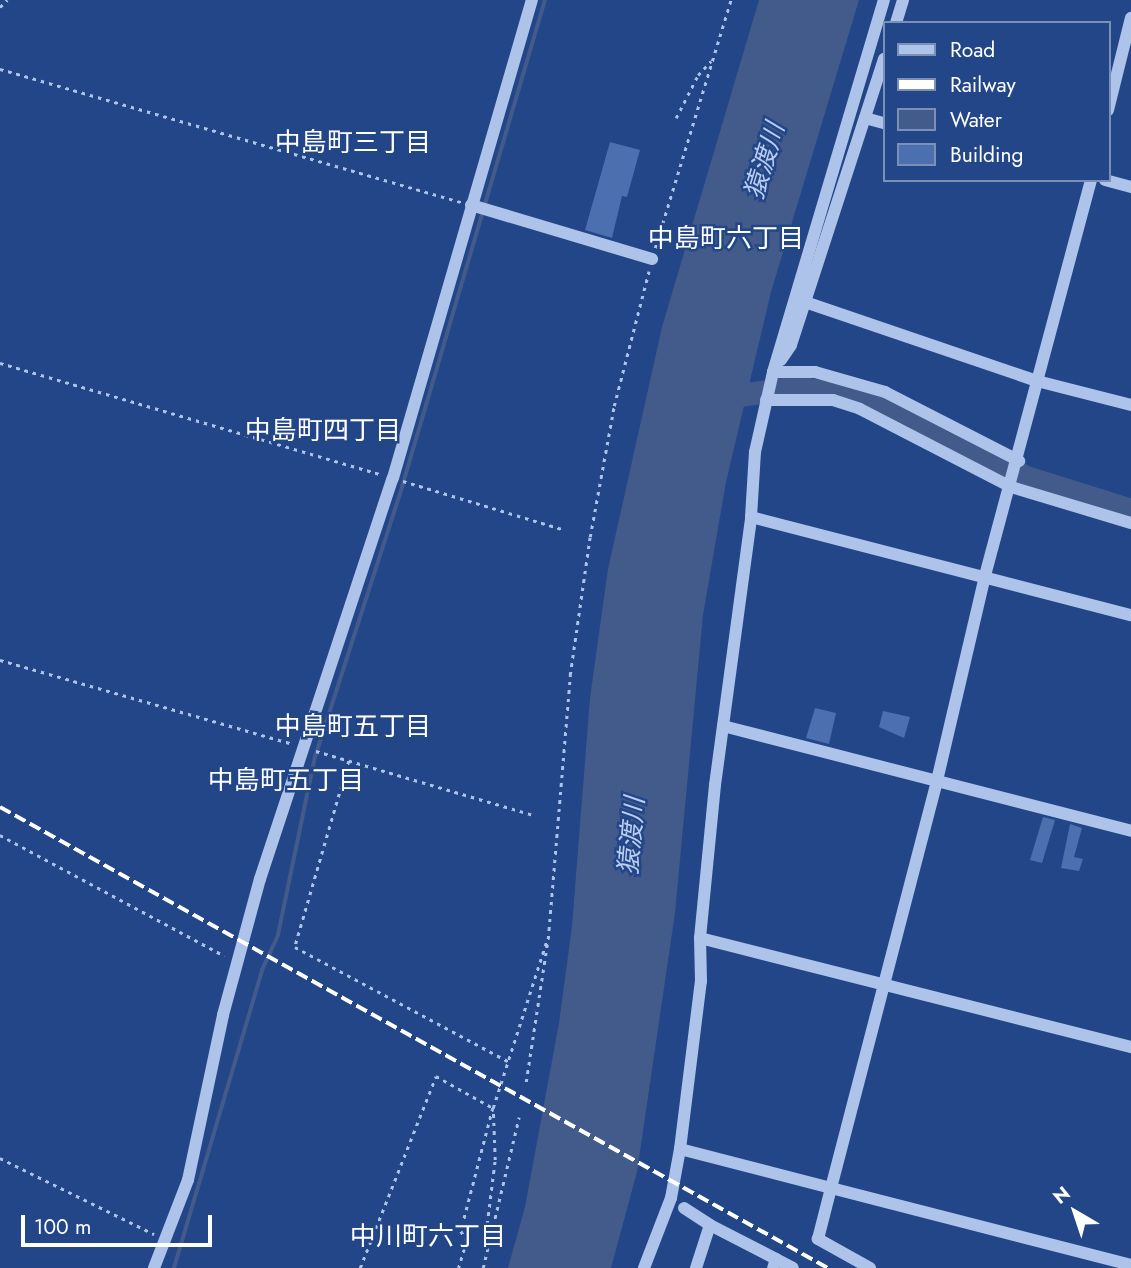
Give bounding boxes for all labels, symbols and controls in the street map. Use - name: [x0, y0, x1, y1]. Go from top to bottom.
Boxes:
- legend: [883, 21, 1110, 182]
- text: Road: [950, 35, 995, 65]
- text: Railway: [950, 70, 1016, 100]
- text: Water: [950, 105, 1002, 135]
- water label: 猿渡川: [739, 119, 791, 203]
- district label: 中島町三丁目: [275, 127, 431, 159]
- text: Building: [950, 140, 1023, 170]
- district label: 中島町六丁目: [648, 223, 804, 255]
- district label: 中島町四丁目: [245, 415, 401, 447]
- district label: 中島町五丁目: [275, 711, 431, 743]
- district label: 中島町五丁目: [208, 765, 364, 797]
- water label: 猿渡川: [613, 796, 651, 876]
- north arrow: [1040, 1177, 1110, 1247]
- text: N: [1047, 1180, 1076, 1211]
- scale bar: [24, 1202, 215, 1246]
- text: 100 m: [34, 1212, 91, 1242]
- district label: 中川町六丁目: [350, 1221, 506, 1253]

